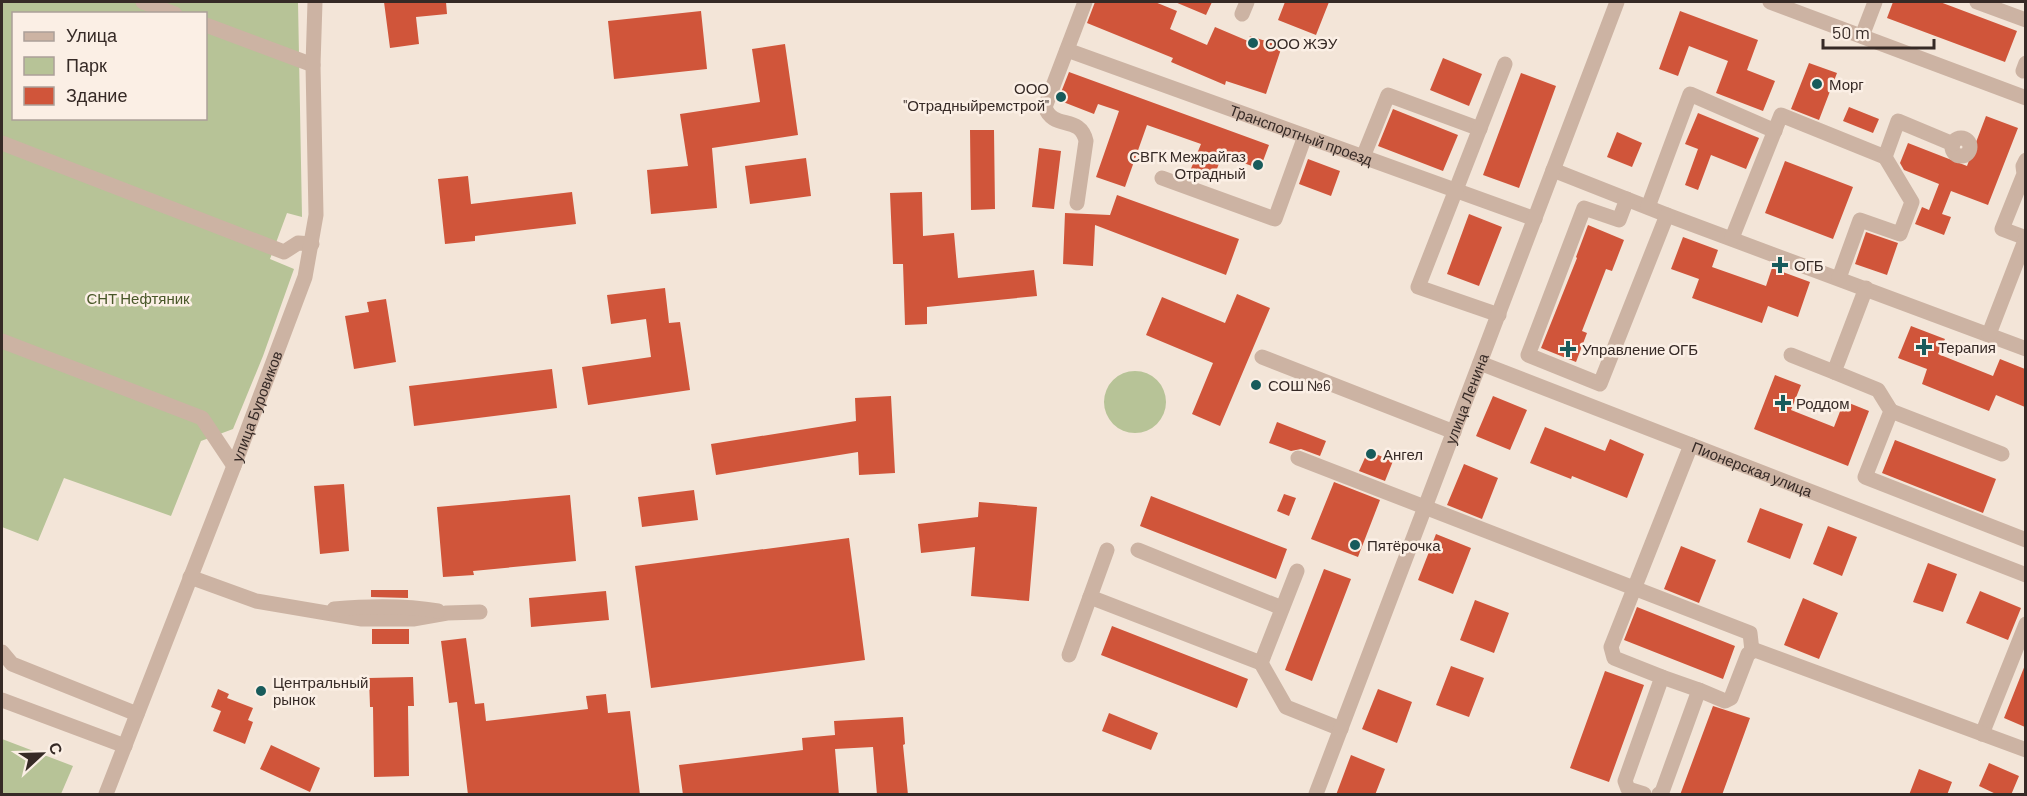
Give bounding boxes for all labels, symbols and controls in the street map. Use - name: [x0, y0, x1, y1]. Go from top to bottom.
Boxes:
- legend: [12, 12, 207, 120]
- scale bar: [1823, 12, 1934, 50]
- text: 50 m: [1832, 21, 1870, 43]
- text: Улица: [66, 24, 118, 46]
- place label: ООО ЖЭУ: [1265, 34, 1338, 52]
- marker: ООО ЖЭУ: [1246, 36, 1260, 50]
- text: Парк: [66, 54, 107, 76]
- place label: Морг: [1829, 75, 1864, 93]
- marker: Морг: [1810, 77, 1824, 91]
- place label: ООО "Отрадныйремстрой": [903, 79, 1049, 114]
- text: Здание: [66, 84, 127, 106]
- marker: ООО "Отрадныйремстрой": [1054, 90, 1068, 104]
- street label: Транспортный проезд: [1227, 100, 1375, 169]
- place label: СВГК Межрайгаз Отрадный: [1129, 147, 1246, 182]
- marker: СВГК Межрайгаз Отрадный: [1251, 158, 1265, 172]
- marker: ОГБ: [1771, 256, 1789, 274]
- place label: ОГБ: [1794, 256, 1824, 274]
- park label: СНТ Нефтяник: [86, 289, 190, 307]
- marker: Терапия: [1915, 338, 1933, 356]
- place label: Терапия: [1938, 338, 1996, 356]
- marker: Управление ОГБ: [1559, 340, 1577, 358]
- place label: Управление ОГБ: [1582, 340, 1698, 358]
- street label: улица Буровиков: [227, 348, 286, 464]
- street label: улица Ленина: [1441, 350, 1492, 447]
- place label: СОШ №6: [1268, 376, 1331, 394]
- marker: СОШ №6: [1249, 378, 1263, 392]
- marker: Роддом: [1774, 394, 1792, 412]
- place label: Роддом: [1796, 394, 1850, 412]
- street label: Пионерская улица: [1689, 437, 1816, 500]
- place label: Ангел: [1383, 445, 1423, 463]
- marker: Ангел: [1364, 447, 1378, 461]
- place label: Пятёрочка: [1367, 536, 1441, 554]
- marker: Пятёрочка: [1348, 538, 1362, 552]
- place label: Центральный рынок: [273, 673, 368, 708]
- marker: Центральный рынок: [254, 684, 268, 698]
- north arrow: [12, 724, 72, 784]
- text: С: [45, 739, 68, 758]

